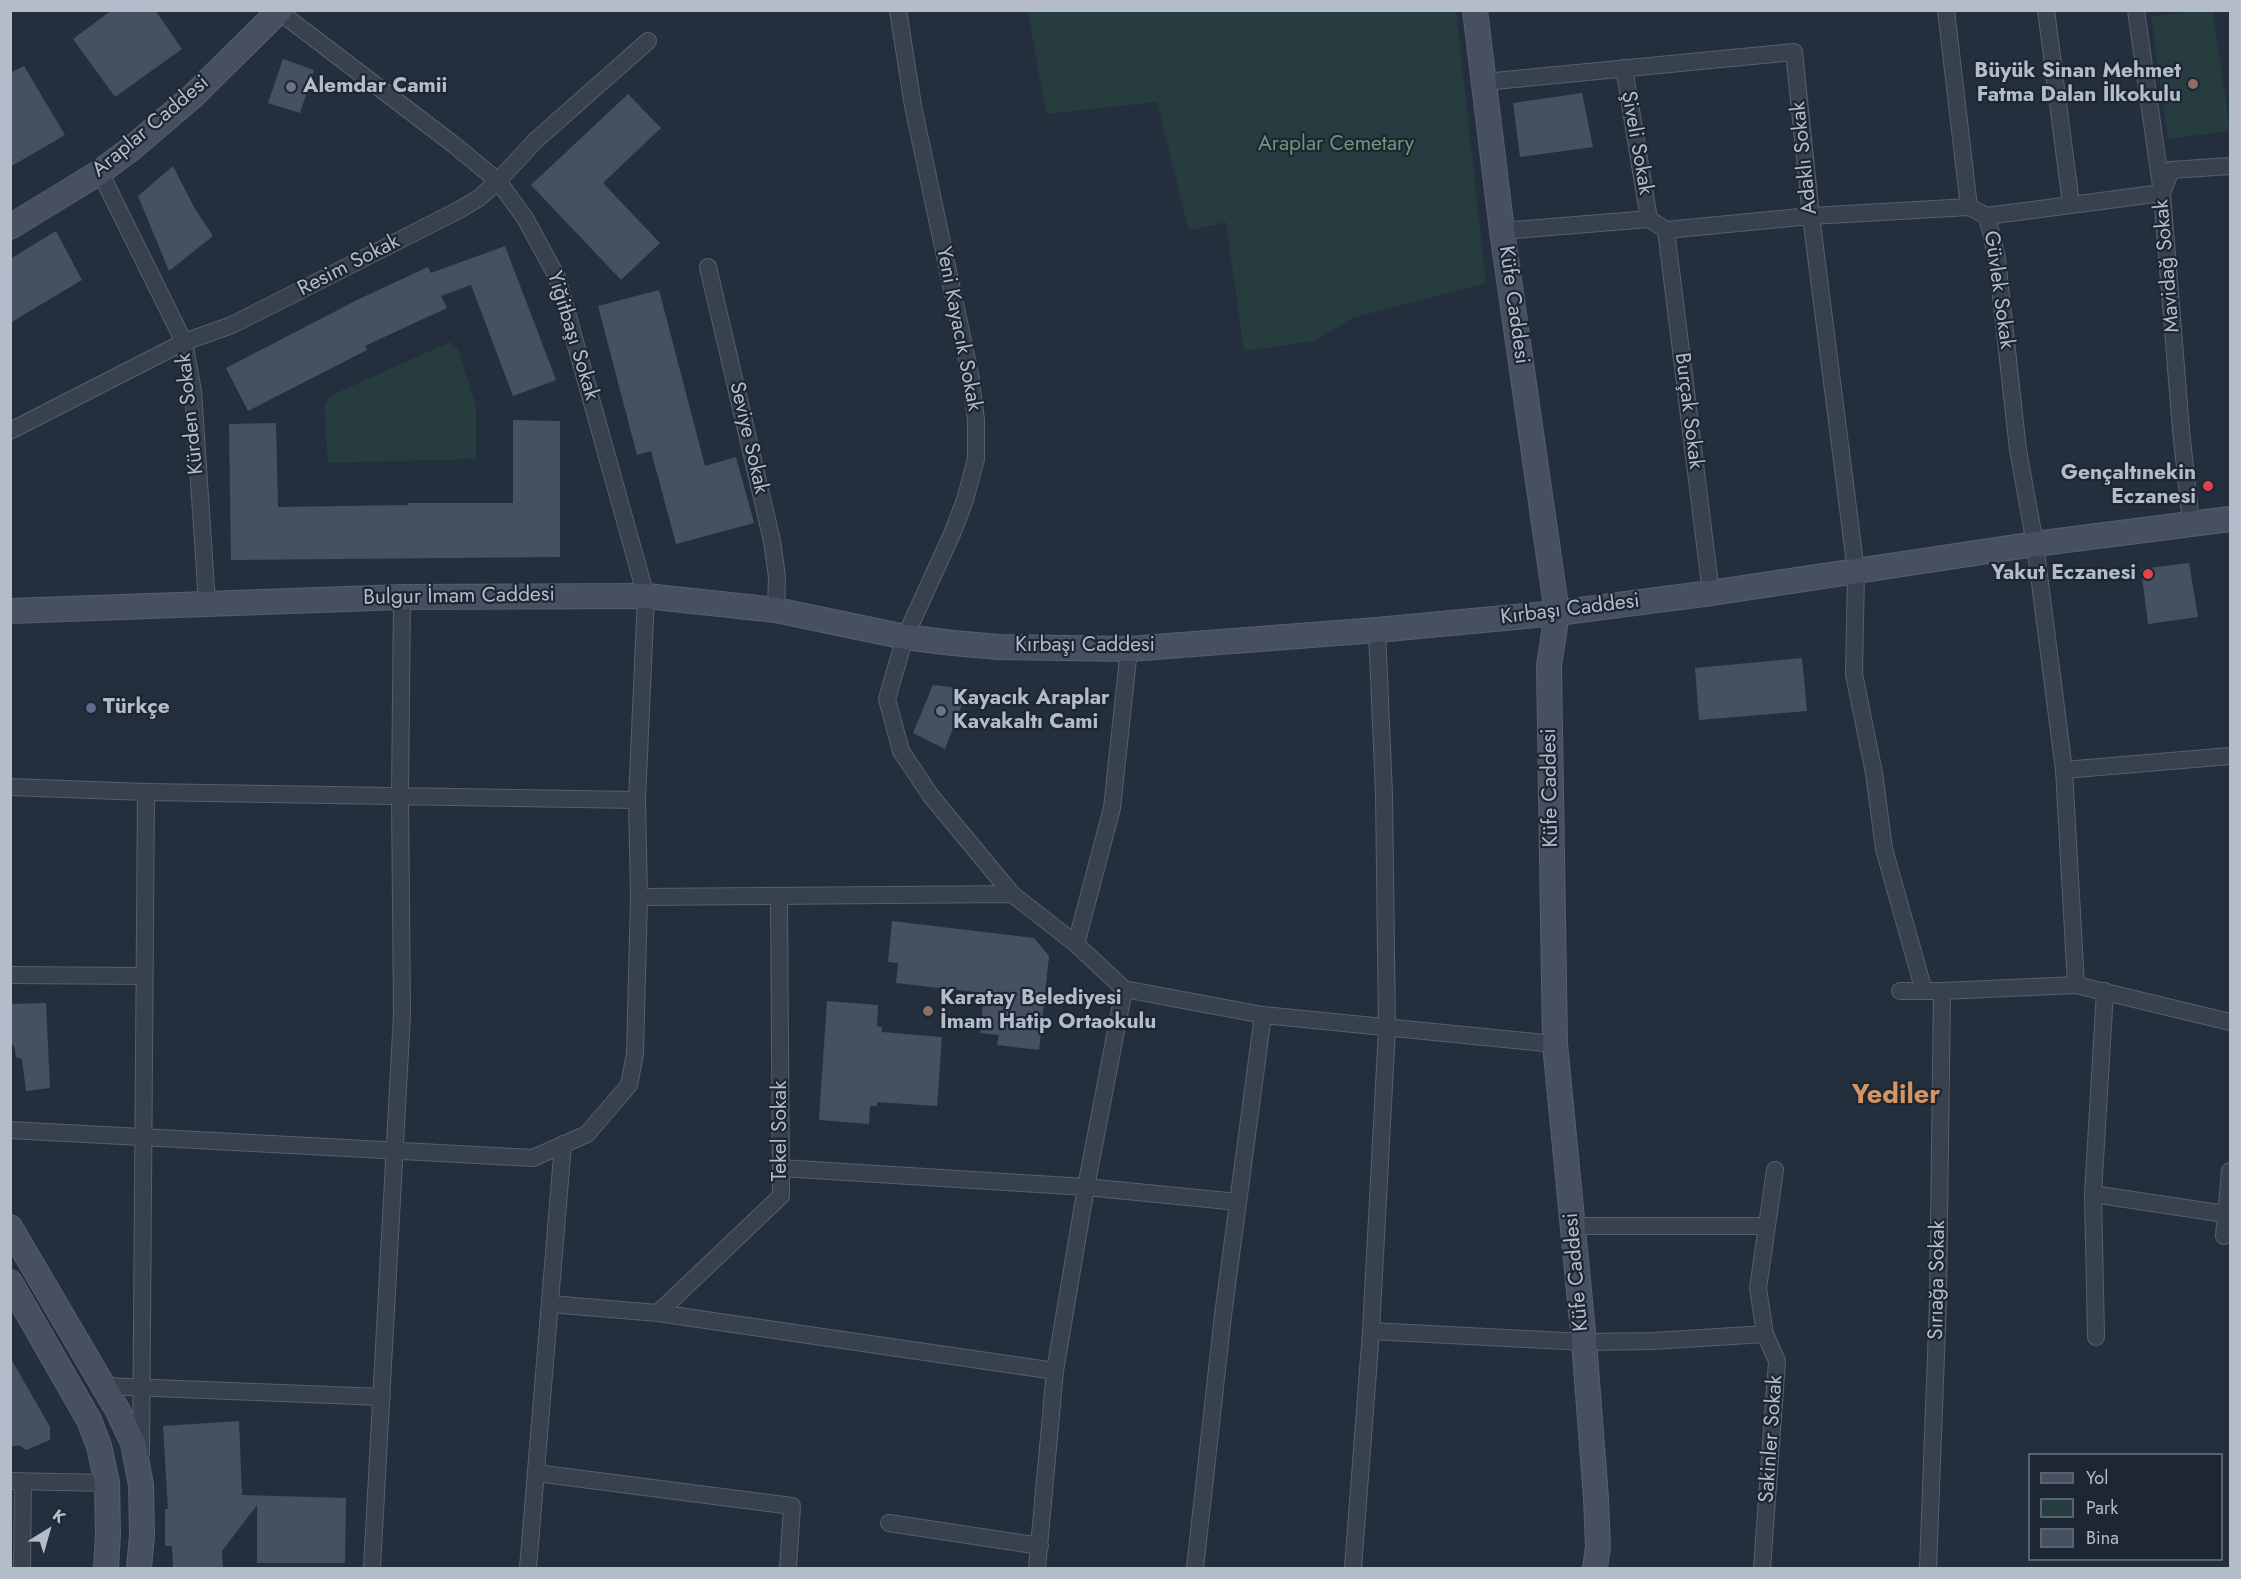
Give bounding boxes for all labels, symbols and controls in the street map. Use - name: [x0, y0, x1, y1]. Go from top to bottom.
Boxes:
- place label: Büyük Sinan Mehmet Fatma Dalan İlkokulu: [1974, 59, 2181, 109]
- street label: Araplar Caddesi: [87, 71, 215, 183]
- place label: Alemdar Camii: [303, 74, 447, 100]
- marker: Büyük Sinan Mehmet Fatma Dalan İlkokulu: [2186, 77, 2200, 91]
- marker: Alemdar Camii: [284, 80, 298, 94]
- street label: Şiveli Sokak: [1614, 89, 1658, 197]
- street label: Adaklı Sokak: [1787, 100, 1823, 216]
- park label: Araplar Cemetary: [1258, 132, 1414, 158]
- street label: Mavidağ Sokak: [2150, 198, 2186, 334]
- street label: Güvlek Sokak: [1977, 229, 2019, 351]
- street label: Resim Sokak: [294, 230, 404, 302]
- street label: Küfe Caddesi: [1492, 244, 1534, 366]
- street label: Yeni Kayacık Sokak: [930, 245, 986, 413]
- street label: Yiğitbaşı Sokak: [540, 268, 604, 404]
- street label: Burçak Sokak: [1668, 351, 1708, 471]
- street label: Kürden Sokak: [172, 352, 210, 476]
- street label: Seviye Sokak: [723, 379, 773, 497]
- place label: Gençaltınekin Eczanesi: [2061, 461, 2196, 511]
- marker: Gençaltınekin Eczanesi: [2201, 479, 2215, 493]
- place label: Yakut Eczanesi: [1991, 561, 2136, 587]
- marker: Yakut Eczanesi: [2141, 567, 2155, 581]
- street label: Bulgur İmam Caddesi: [363, 583, 555, 611]
- street label: Kırbaşı Caddesi: [1499, 589, 1641, 631]
- street label: Kırbaşı Caddesi: [1015, 633, 1155, 659]
- place label: Kayacık Araplar Kavakaltı Cami: [953, 686, 1110, 736]
- place label: Türkçe: [103, 695, 170, 721]
- marker: Türkçe: [84, 701, 98, 715]
- marker: Kayacık Araplar Kavakaltı Cami: [934, 704, 948, 718]
- street label: Küfe Caddesi: [1537, 728, 1565, 848]
- place label: Karatay Belediyesi İmam Hatip Ortaokulu: [940, 986, 1156, 1036]
- marker: Karatay Belediyesi İmam Hatip Ortaokulu: [921, 1004, 935, 1018]
- district label: Yediler: [1852, 1080, 1940, 1112]
- street label: Tekel Sokak: [768, 1081, 794, 1181]
- street label: Küfe Caddesi: [1559, 1212, 1595, 1332]
- street label: Sırıağa Sokak: [1924, 1220, 1952, 1340]
- street label: Sakinler Sokak: [1755, 1374, 1789, 1504]
- legend: [2028, 1453, 2223, 1561]
- text: Yol: [2086, 1465, 2108, 1491]
- text: Park: [2086, 1495, 2118, 1521]
- north arrow: [18, 1501, 78, 1561]
- text: K: [48, 1504, 71, 1529]
- text: Bina: [2086, 1525, 2119, 1551]

